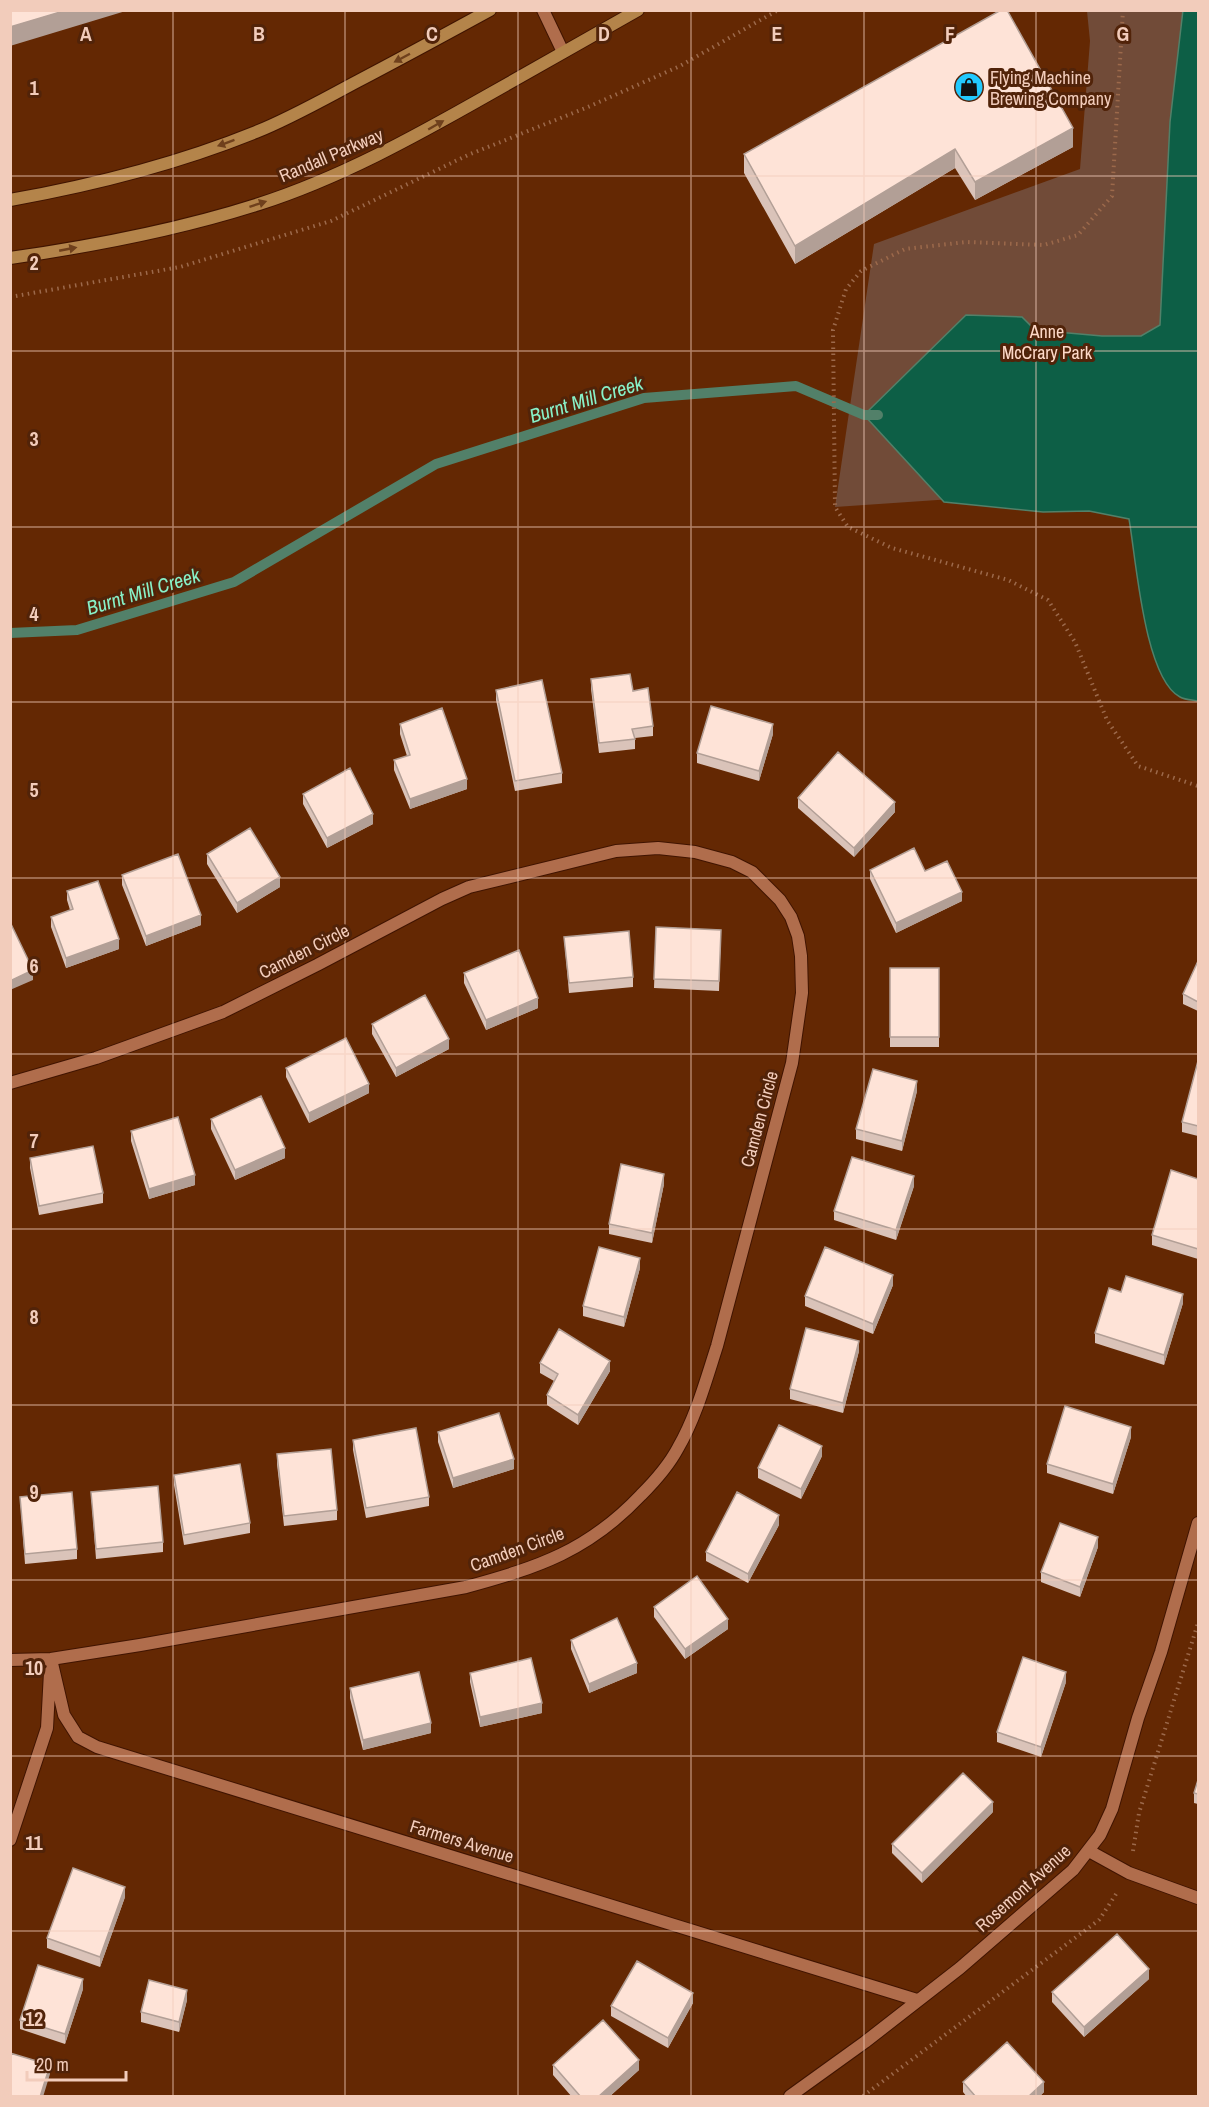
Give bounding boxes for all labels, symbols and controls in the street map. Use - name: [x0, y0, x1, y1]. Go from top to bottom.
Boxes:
- text: A: [80, 20, 92, 47]
- text: B: [253, 20, 265, 47]
- text: C: [426, 20, 438, 47]
- text: D: [598, 20, 610, 47]
- text: E: [772, 20, 783, 47]
- text: F: [945, 20, 955, 47]
- text: G: [1117, 20, 1129, 47]
- one-way arrow: [393, 53, 410, 63]
- place label: Flying Machine Brewing Company: [990, 65, 1112, 111]
- shop icon: Flying Machine Brewing Company: [953, 71, 985, 103]
- text: 1: [29, 74, 39, 101]
- one-way arrow: [427, 120, 444, 130]
- street label: Randall Parkway: [275, 122, 387, 188]
- one-way arrow: [217, 138, 235, 148]
- one-way arrow: [249, 199, 267, 208]
- one-way arrow: [59, 244, 78, 253]
- text: 2: [29, 249, 39, 276]
- park label: Anne McCrary Park: [1002, 319, 1093, 365]
- water label: Burnt Mill Creek: [526, 369, 647, 429]
- text: 3: [29, 425, 39, 452]
- water label: Burnt Mill Creek: [83, 561, 204, 621]
- text: 4: [29, 600, 39, 627]
- text: 5: [29, 776, 39, 803]
- street label: Camden Circle: [254, 918, 354, 984]
- text: 6: [29, 952, 39, 979]
- street label: Camden Circle: [734, 1068, 784, 1170]
- text: 7: [29, 1127, 39, 1154]
- text: 8: [29, 1303, 39, 1330]
- text: 9: [29, 1478, 39, 1505]
- street label: Camden Circle: [466, 1520, 568, 1578]
- text: 10: [25, 1654, 43, 1681]
- street label: Farmers Avenue: [407, 1813, 517, 1869]
- text: 11: [25, 1829, 44, 1856]
- street label: Rosemont Avenue: [970, 1838, 1076, 1938]
- text: 12: [25, 2005, 43, 2032]
- scale bar: [27, 2044, 126, 2082]
- text: 20 m: [36, 2052, 69, 2077]

